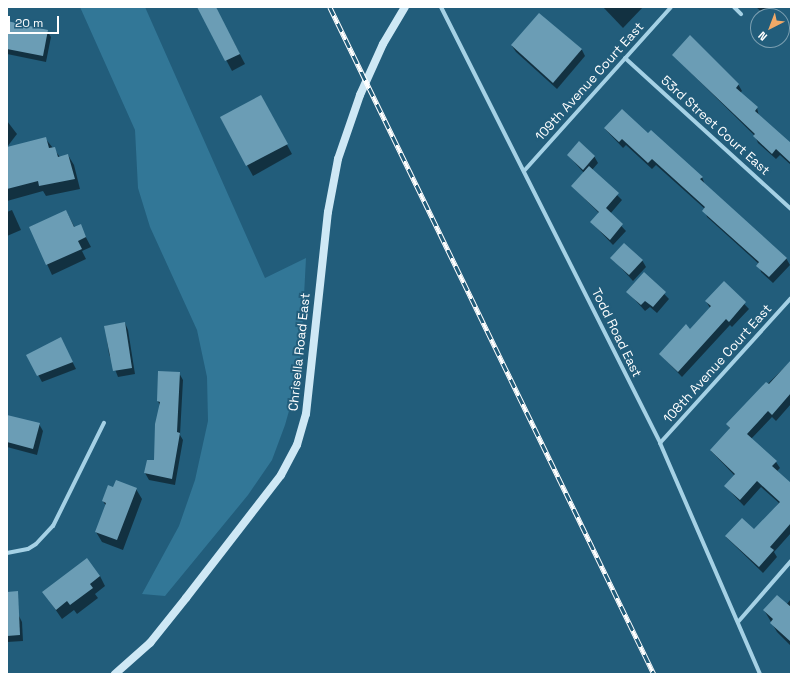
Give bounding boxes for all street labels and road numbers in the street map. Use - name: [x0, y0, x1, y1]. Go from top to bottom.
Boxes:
- street label: 109th Avenue Court East: [533, 19, 647, 145]
- street label: 53rd Street Court East: [657, 73, 773, 179]
- street label: Todd Road East: [588, 286, 644, 380]
- street label: Chrisella Road East: [286, 292, 314, 412]
- street label: 108th Avenue Court East: [661, 301, 775, 427]

